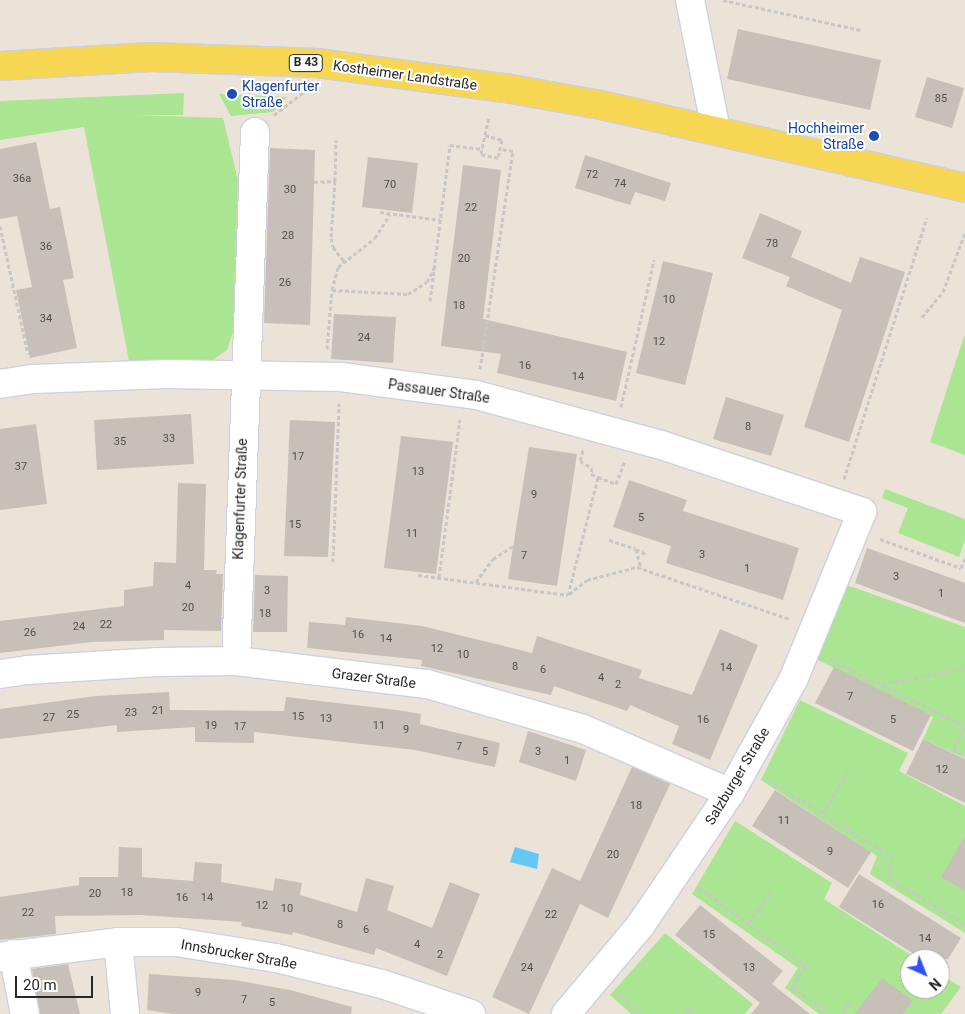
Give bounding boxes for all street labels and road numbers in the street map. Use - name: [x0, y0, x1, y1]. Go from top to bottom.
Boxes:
- road number: B 43: [288, 54, 324, 72]
- street label: Kostheimer Landstraße: [332, 57, 478, 93]
- street label: Passauer Straße: [387, 376, 491, 406]
- street label: Klagenfurter Straße: [229, 438, 251, 560]
- street label: Grazer Straße: [331, 664, 417, 692]
- street label: Salzburger Straße: [701, 724, 773, 828]
- street label: Innsbrucker Straße: [180, 936, 298, 972]

